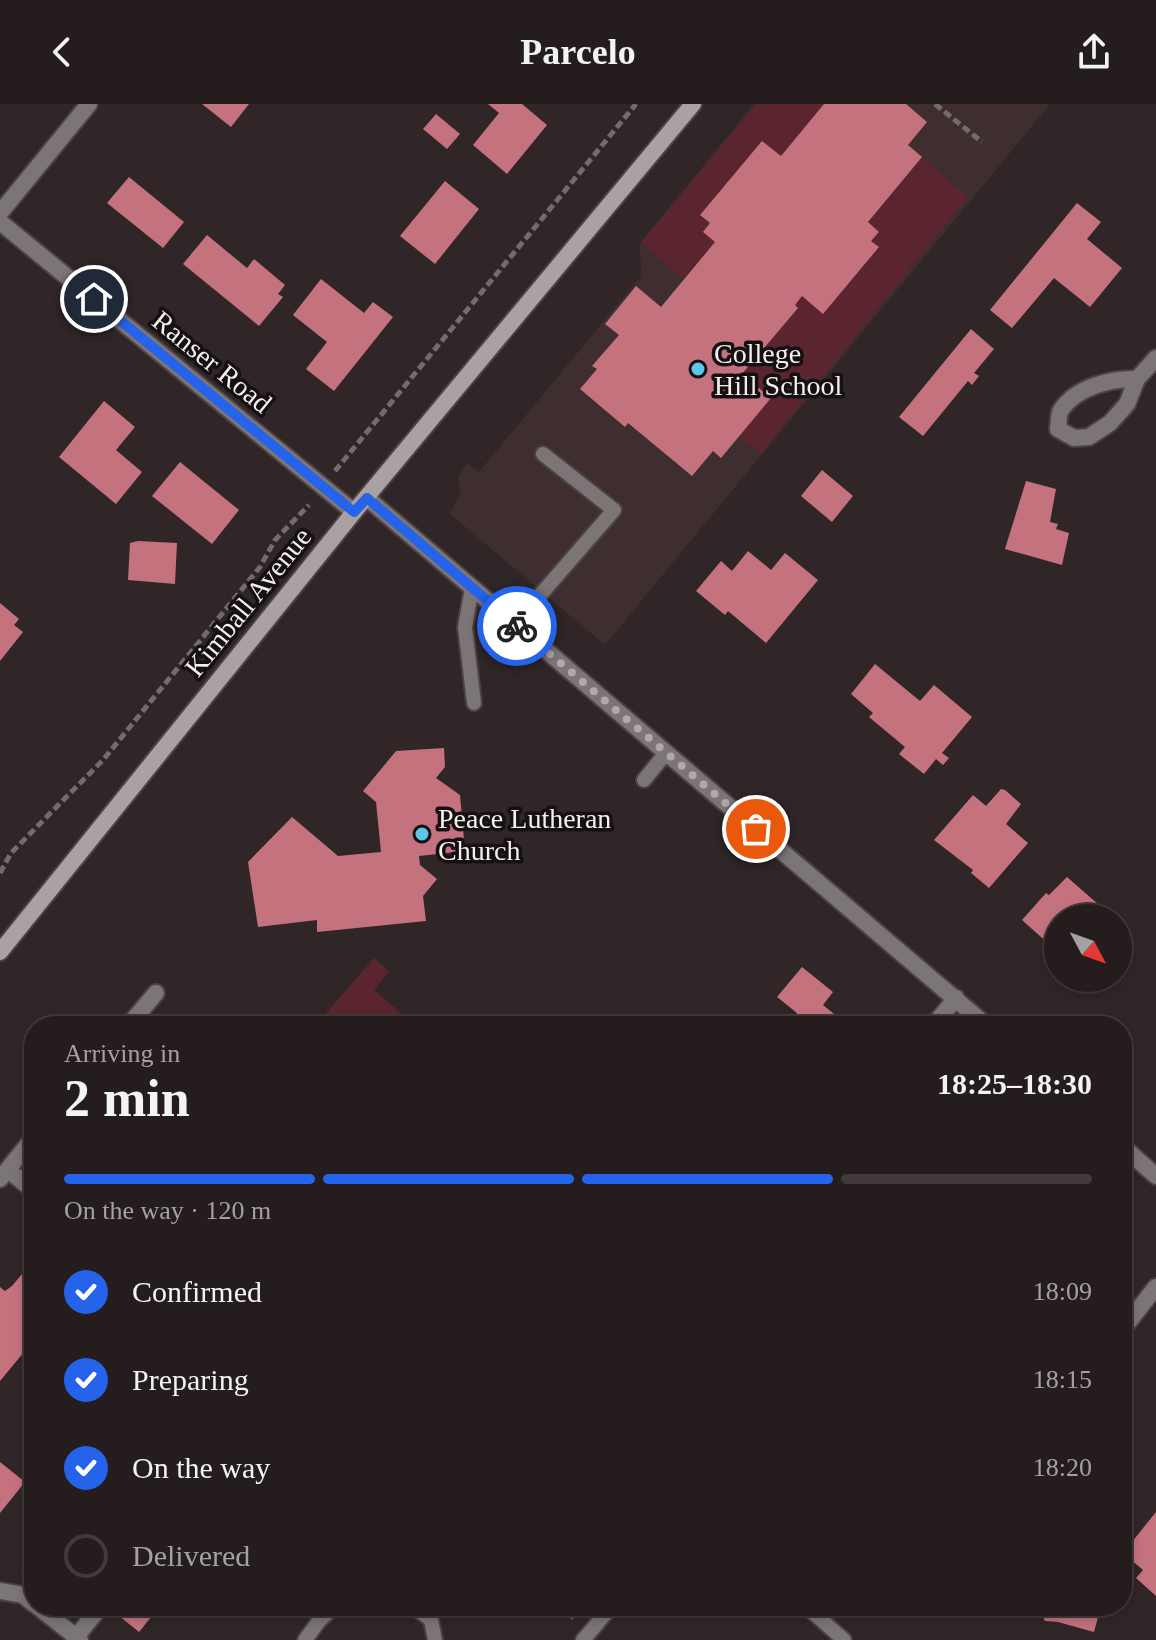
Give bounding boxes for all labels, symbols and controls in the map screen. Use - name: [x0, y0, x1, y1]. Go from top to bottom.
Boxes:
- icon: back: [40, 30, 84, 74]
- icon: share: [1072, 30, 1116, 74]
- text: Parcelo: [520, 32, 636, 72]
- pin: [60, 265, 128, 333]
- icon: home: [72, 277, 116, 321]
- street label: Ranser Road: [146, 305, 278, 419]
- place label: College Hill School: [714, 338, 843, 401]
- marker: College Hill School: [689, 360, 707, 378]
- street label: Kimball Avenue: [179, 521, 317, 683]
- courier: [477, 586, 557, 666]
- icon: bike: [495, 604, 539, 648]
- pin: [722, 795, 790, 863]
- place label: Peace Lutheran Church: [438, 803, 611, 866]
- icon: bag: [734, 807, 778, 851]
- marker: Peace Lutheran Church: [413, 825, 431, 843]
- north arrow: [1044, 904, 1132, 992]
- map controls: [1044, 904, 1132, 992]
- text: Arriving in: [64, 1039, 180, 1068]
- text: 18:25–18:30: [937, 1067, 1092, 1100]
- text: 2 min: [64, 1070, 190, 1127]
- text: On the way · 120 m: [64, 1196, 271, 1225]
- icon: check: [64, 1270, 108, 1314]
- text: Confirmed: [132, 1275, 262, 1308]
- text: 18:09: [1033, 1277, 1092, 1306]
- icon: check: [64, 1358, 108, 1402]
- text: Preparing: [132, 1363, 249, 1396]
- text: 18:15: [1033, 1365, 1092, 1394]
- icon: check: [64, 1446, 108, 1490]
- text: On the way: [132, 1451, 270, 1484]
- text: 18:20: [1033, 1453, 1092, 1482]
- text: Delivered: [132, 1539, 250, 1572]

